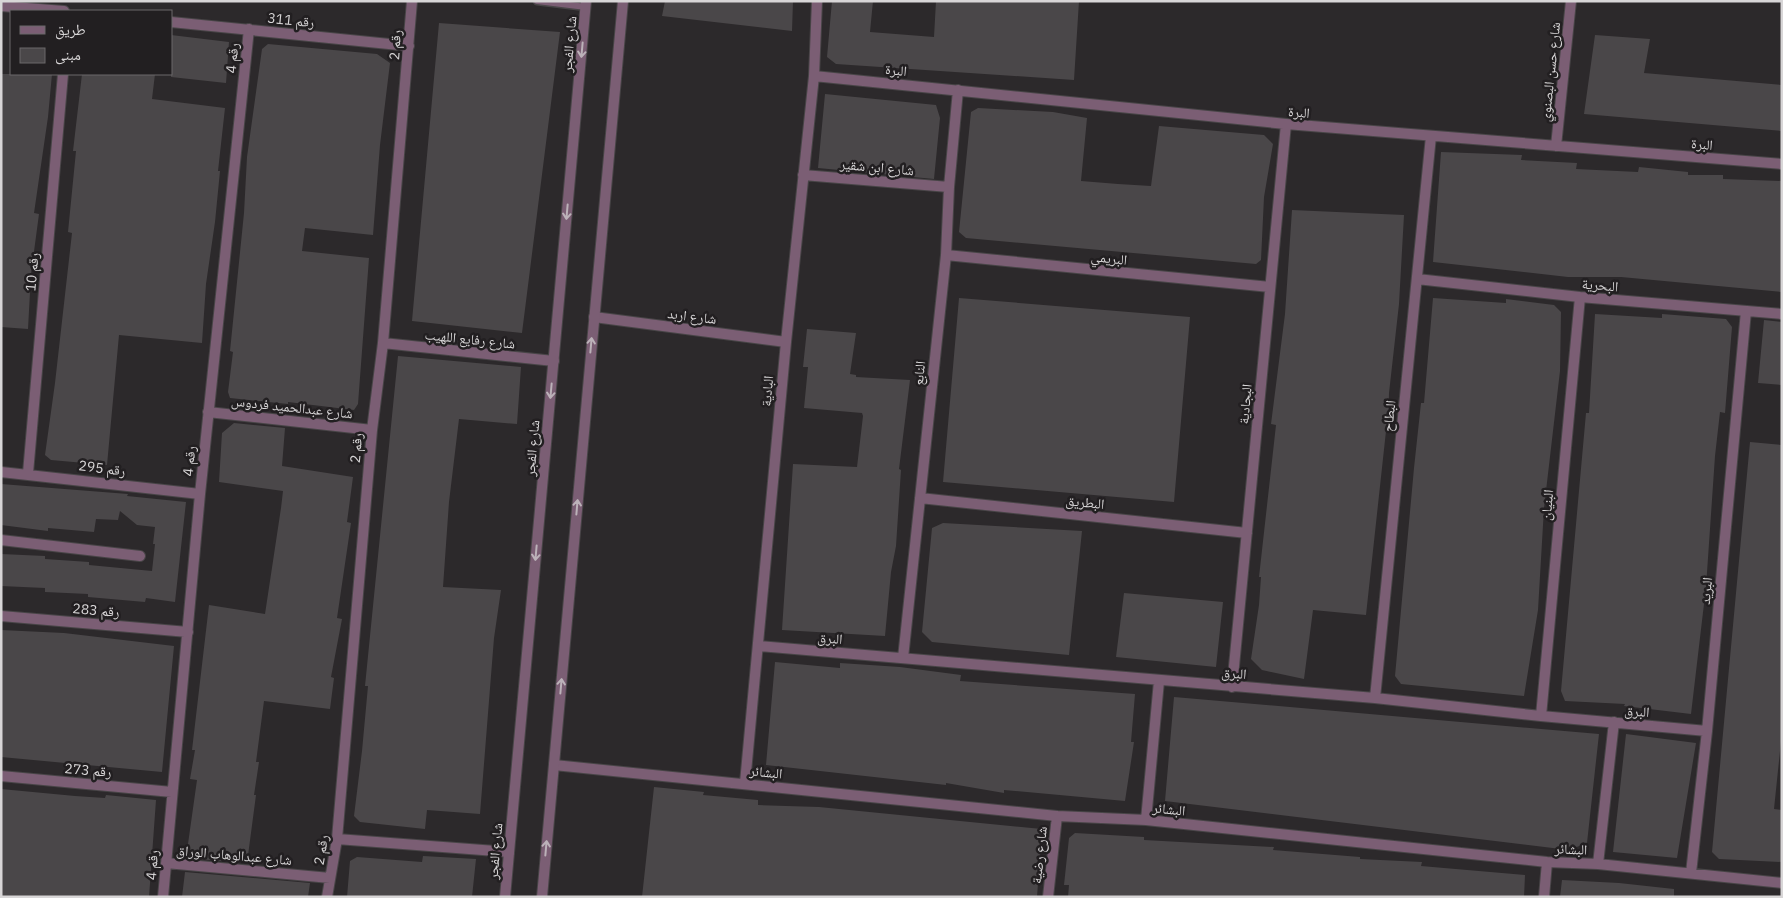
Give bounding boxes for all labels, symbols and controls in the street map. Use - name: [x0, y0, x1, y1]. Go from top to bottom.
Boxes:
- street label: رقم 311: [266, 9, 315, 32]
- legend: [10, 10, 172, 75]
- street label: شارع الفجر: [557, 15, 581, 74]
- text: طريق: [55, 20, 86, 40]
- street label: شارع حسن البصنوي: [1536, 21, 1567, 123]
- street label: رقم 2: [385, 29, 406, 61]
- street label: رقم 4: [221, 42, 244, 74]
- one-way arrow: [577, 42, 587, 58]
- text: مبنى: [55, 45, 81, 65]
- street label: البرة: [884, 60, 908, 80]
- street label: البرة: [1287, 102, 1311, 122]
- street label: البرة: [1690, 134, 1714, 154]
- street label: شارع ابن شقير: [838, 155, 915, 180]
- one-way arrow: [563, 203, 572, 219]
- street label: البريمي: [1090, 247, 1128, 271]
- street label: رقم 10: [21, 252, 44, 292]
- street label: البحرية: [1581, 274, 1619, 296]
- street label: شارع اربد: [666, 304, 717, 329]
- street label: شارع رفايع اللهيب: [424, 325, 516, 354]
- one-way arrow: [587, 338, 596, 354]
- street label: النابع: [909, 360, 930, 386]
- street label: البادية: [757, 375, 777, 407]
- one-way arrow: [546, 383, 556, 399]
- street label: البجادية: [1234, 383, 1256, 425]
- street label: شارع عبدالحميد فردوس: [230, 392, 354, 423]
- street label: البطاح: [1378, 399, 1401, 433]
- street label: شارع الفجر: [520, 419, 544, 478]
- street label: رقم 2: [346, 432, 367, 464]
- street label: رقم 4: [178, 445, 201, 477]
- street label: رقم 295: [77, 456, 127, 481]
- street label: البنيان: [1537, 489, 1557, 521]
- street label: البطريق: [1065, 491, 1105, 514]
- one-way arrow: [572, 499, 582, 515]
- one-way arrow: [532, 544, 541, 560]
- street label: البريد: [1696, 577, 1716, 605]
- street label: رقم 283: [72, 599, 120, 622]
- street label: البرق: [817, 628, 843, 648]
- street label: البرق: [1221, 663, 1247, 683]
- one-way arrow: [556, 679, 566, 695]
- street label: البرق: [1624, 701, 1650, 721]
- street label: رقم 273: [64, 759, 112, 782]
- street label: البشائر: [748, 761, 783, 783]
- street label: البشائر: [1151, 798, 1186, 820]
- street label: شارع الفجر: [483, 822, 507, 881]
- street label: شارع رضية: [1027, 825, 1052, 885]
- street label: رقم 2: [310, 834, 333, 867]
- street label: البشائر: [1553, 839, 1588, 859]
- one-way arrow: [541, 840, 551, 856]
- street label: شارع عبدالوهاب الوراق: [175, 841, 293, 870]
- street label: رقم 4: [142, 849, 163, 881]

